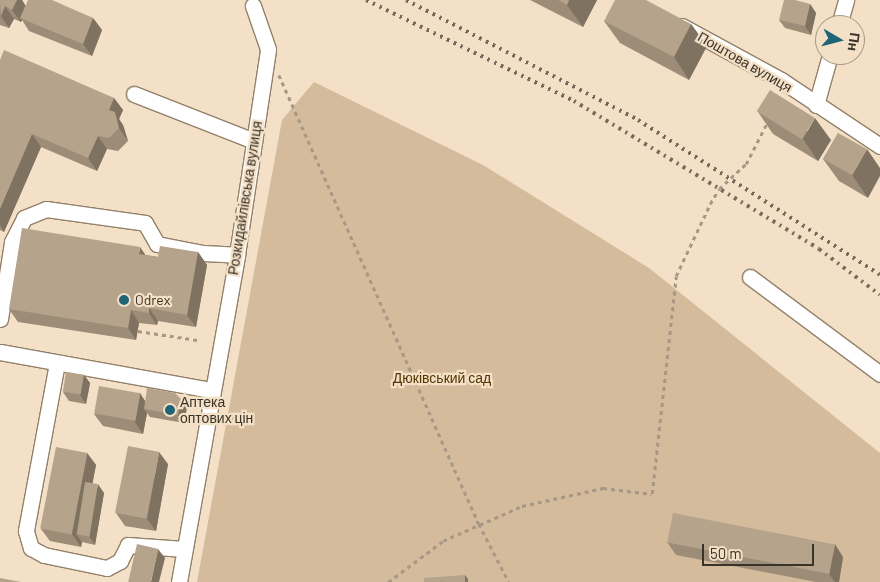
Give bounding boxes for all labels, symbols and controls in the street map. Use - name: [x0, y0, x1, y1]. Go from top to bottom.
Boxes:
- north arrow: [815, 15, 865, 65]
- street label: Поштова вулиця: [695, 28, 795, 96]
- text: Пн: [845, 32, 864, 52]
- street label: Розкидайлівська вулиця: [225, 120, 265, 276]
- place label: Odrex: [135, 292, 170, 308]
- marker: Odrex: [117, 293, 131, 307]
- park label: Дюківський сад: [393, 370, 491, 386]
- place label: Аптека оптових цін: [180, 394, 253, 427]
- marker: Аптека оптових цін: [164, 404, 176, 416]
- scale bar: [705, 534, 818, 566]
- text: 50 m: [710, 544, 742, 562]

